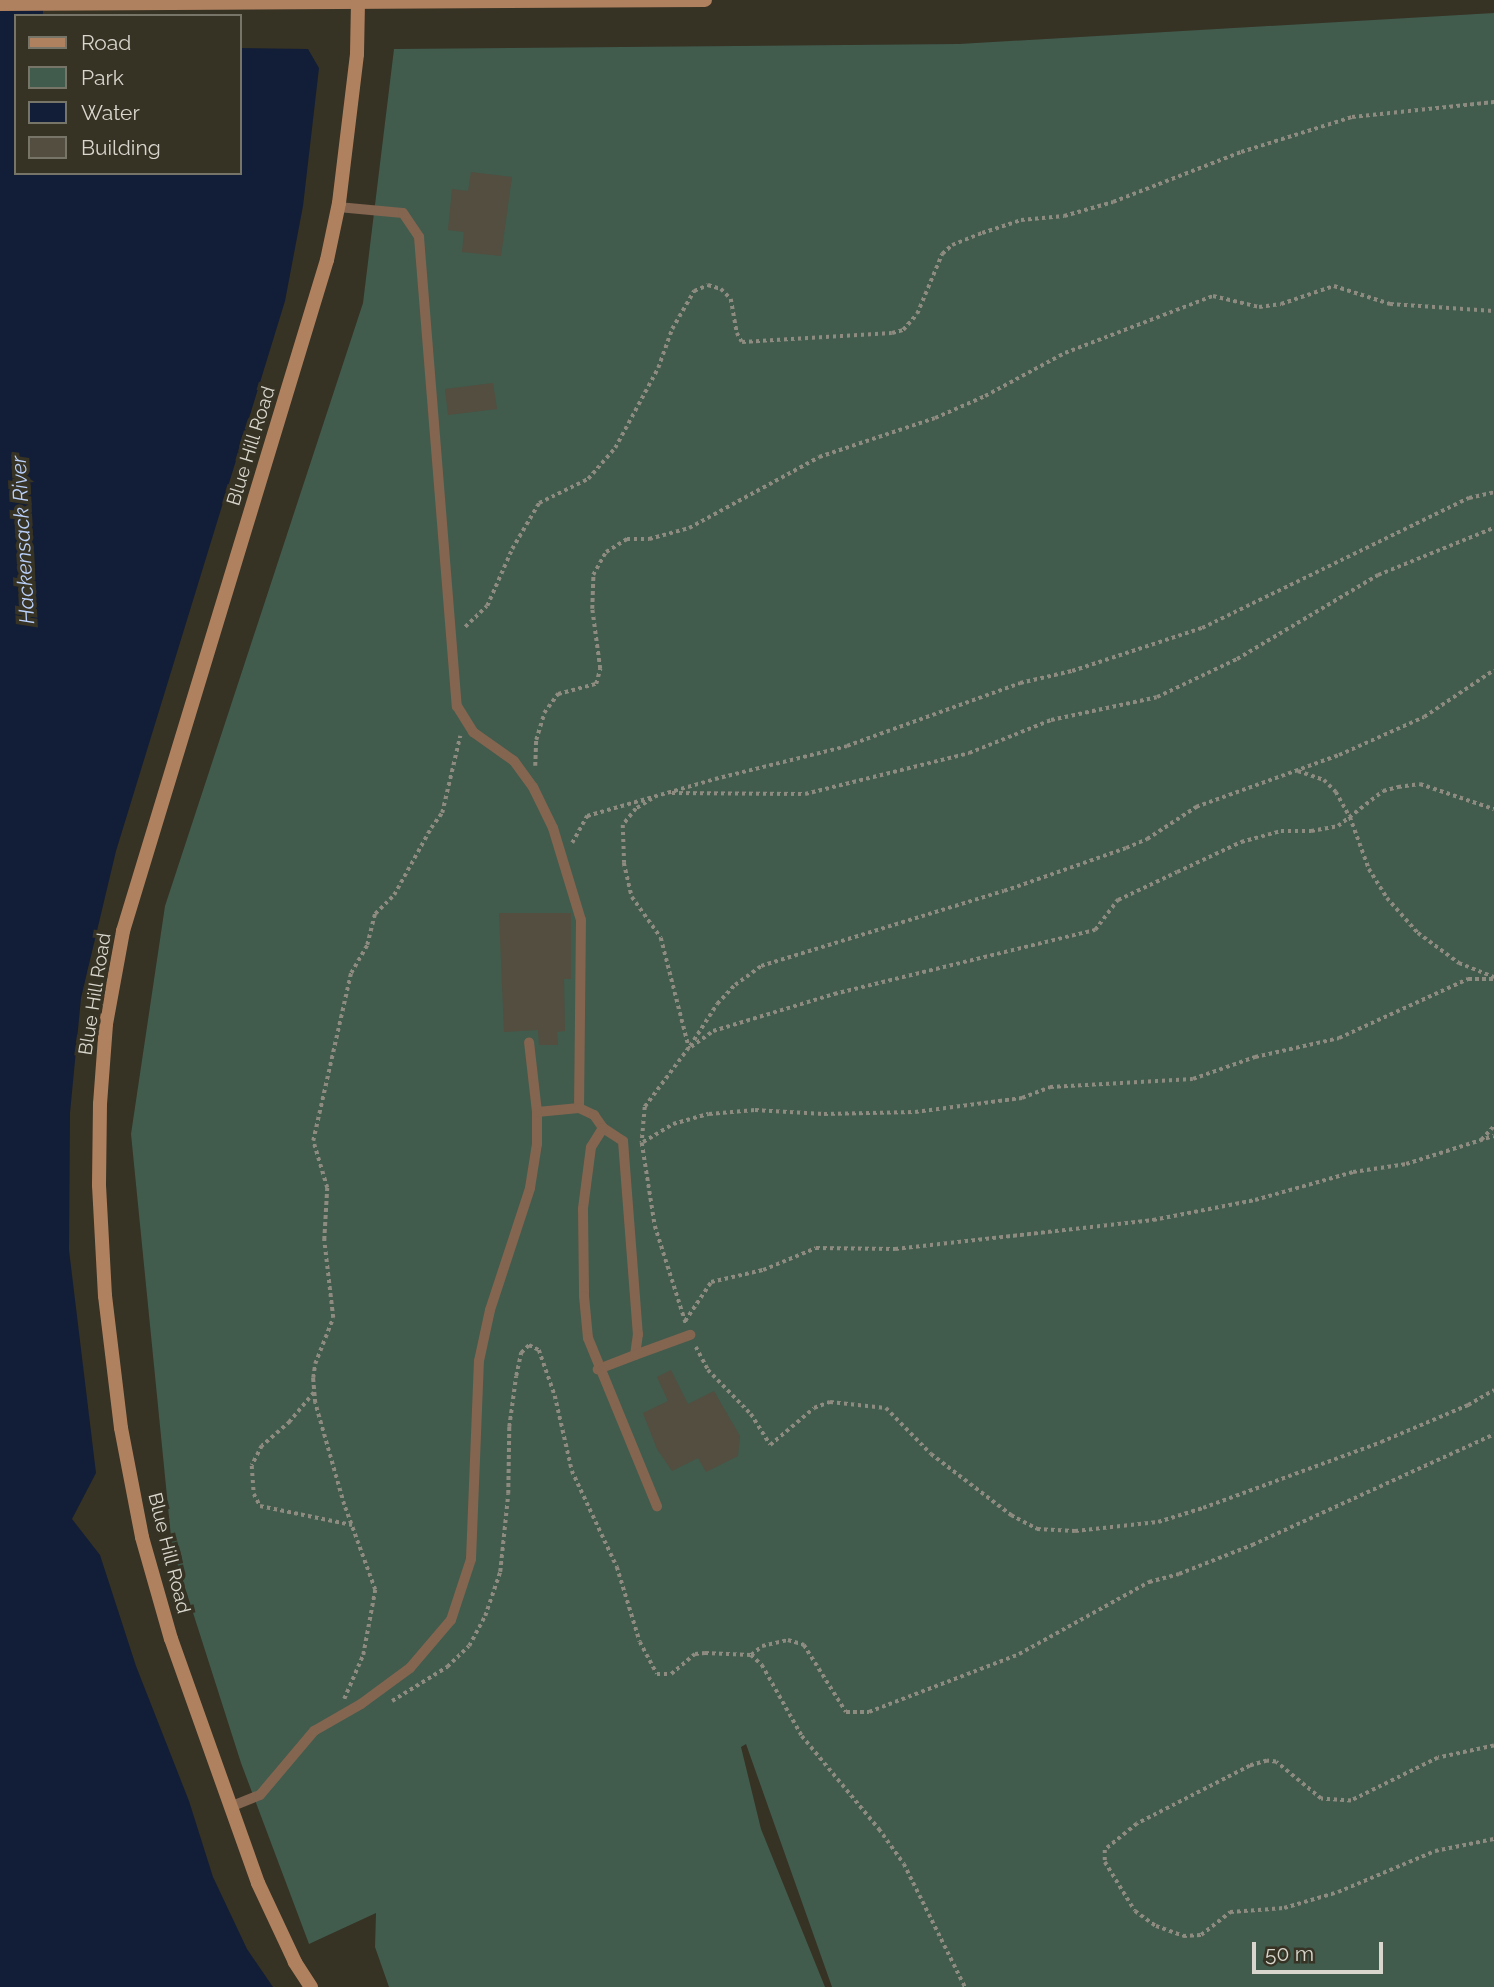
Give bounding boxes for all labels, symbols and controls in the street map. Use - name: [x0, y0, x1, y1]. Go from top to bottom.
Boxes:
- legend: [14, 14, 242, 175]
- text: Road: [81, 30, 131, 55]
- text: Park: [81, 65, 124, 90]
- text: Water: [81, 100, 140, 125]
- text: Building: [81, 135, 161, 160]
- street label: Blue Hill Road: [222, 383, 280, 509]
- water label: Hackensack River: [6, 455, 40, 625]
- street label: Blue Hill Road: [74, 931, 116, 1057]
- street label: Blue Hill Road: [143, 1490, 195, 1616]
- scale bar: [1256, 1927, 1387, 1971]
- text: 50 m: [1265, 1941, 1314, 1966]

